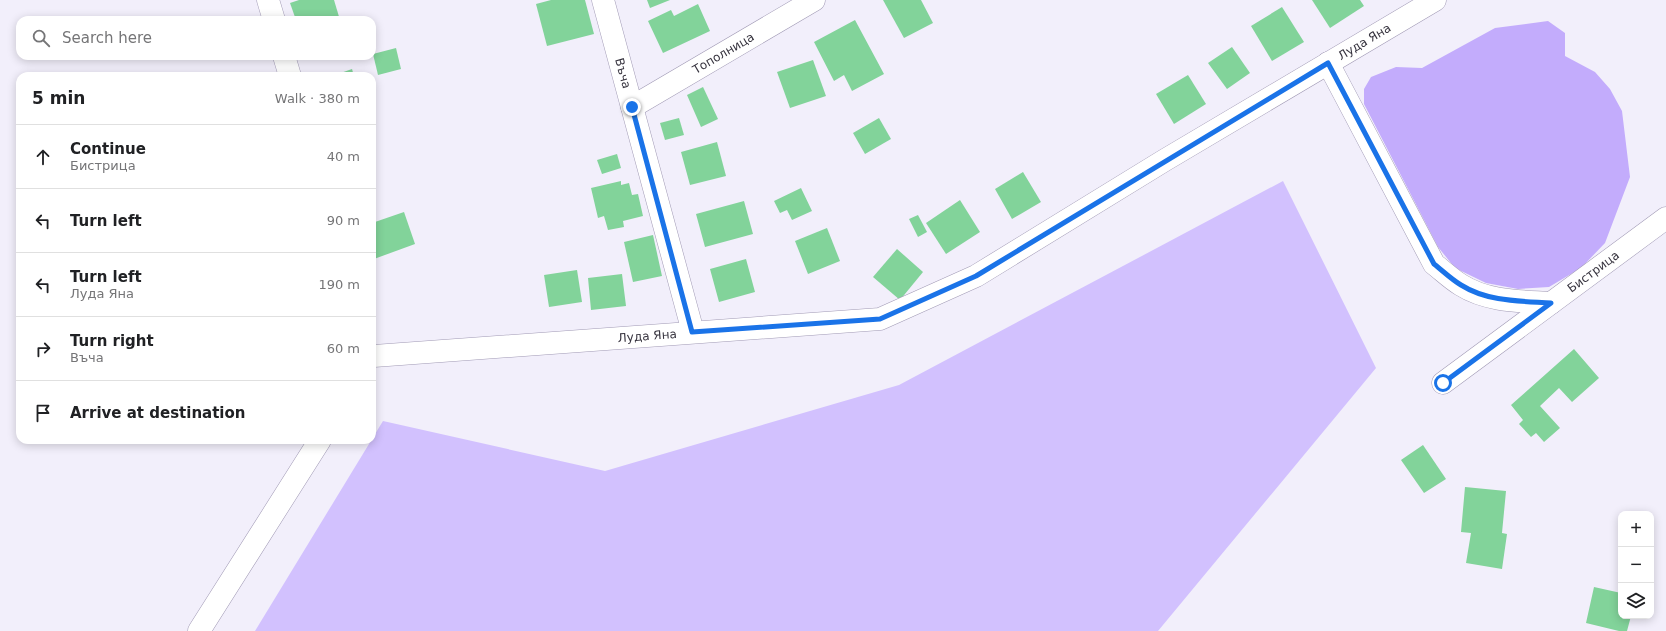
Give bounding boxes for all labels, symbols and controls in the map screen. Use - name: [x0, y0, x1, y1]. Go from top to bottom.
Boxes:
- search box: [16, 16, 376, 60]
- street label: Луда Яна: [1335, 21, 1393, 63]
- icon: search: [30, 27, 52, 49]
- text: Search here: [62, 29, 152, 47]
- street label: Тополница: [689, 30, 757, 77]
- street label: Въча: [612, 56, 634, 90]
- text: 5 min: [32, 88, 85, 108]
- text: Walk · 380 m: [275, 91, 360, 106]
- route end: [623, 98, 641, 116]
- text: Continue: [70, 140, 146, 158]
- icon: ahead: [32, 146, 54, 168]
- text: 40 m: [327, 149, 360, 164]
- text: Бистрица: [70, 158, 136, 173]
- icon: left: [32, 210, 54, 232]
- text: Turn left: [70, 212, 142, 230]
- text: 90 m: [327, 213, 360, 228]
- street label: Бистрица: [1565, 248, 1622, 295]
- text: Turn left: [70, 268, 142, 286]
- icon: left: [32, 274, 54, 296]
- text: 190 m: [318, 277, 360, 292]
- text: Луда Яна: [70, 286, 134, 301]
- street label: Луда Яна: [617, 327, 677, 345]
- text: Turn right: [70, 332, 154, 350]
- icon: right: [32, 338, 54, 360]
- text: 60 m: [327, 341, 360, 356]
- text: Въча: [70, 350, 104, 365]
- route start: [1434, 374, 1452, 392]
- icon: arrive: [32, 402, 54, 424]
- text: Arrive at destination: [70, 404, 245, 422]
- map controls: [1618, 511, 1654, 619]
- button: +: [1618, 511, 1654, 547]
- button: −: [1618, 547, 1654, 583]
- button: layers: [1618, 583, 1654, 619]

